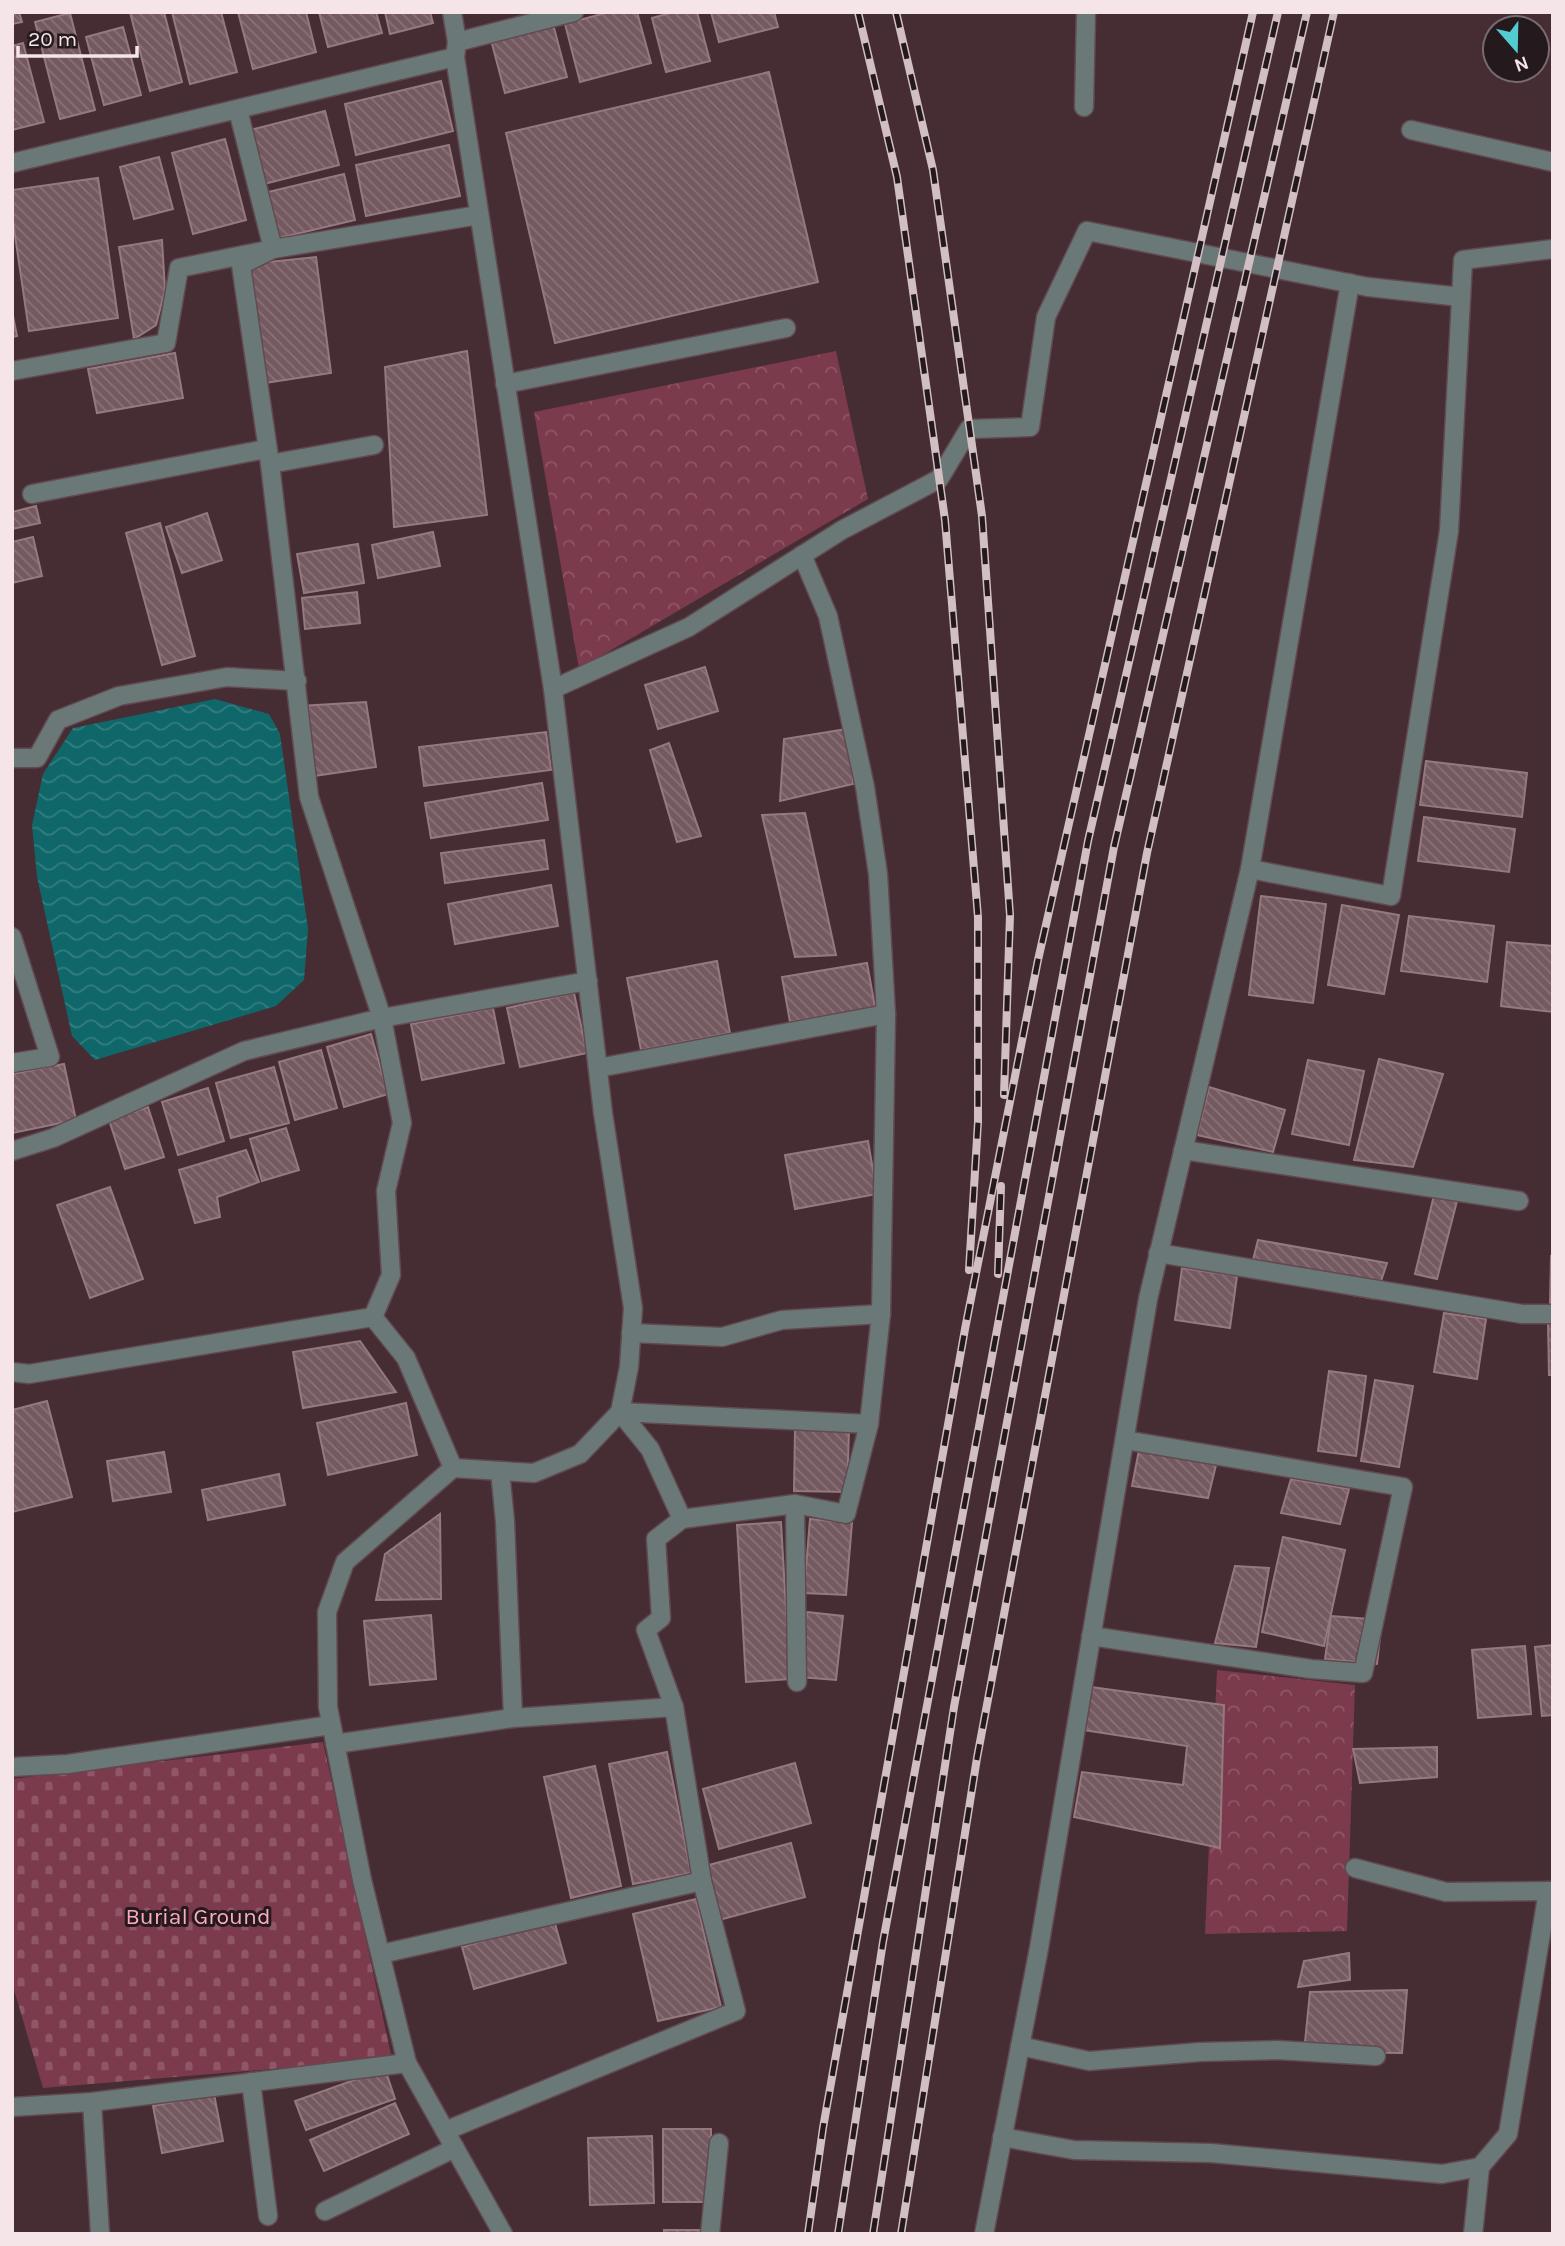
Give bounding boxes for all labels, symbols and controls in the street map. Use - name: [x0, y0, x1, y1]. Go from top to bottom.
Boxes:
- scale bar: [18, 14, 136, 58]
- north arrow: [1481, 14, 1551, 84]
- text: 20 m: [28, 27, 77, 51]
- text: N: [1511, 51, 1532, 77]
- park label: Burial Ground: [125, 1903, 271, 1930]

